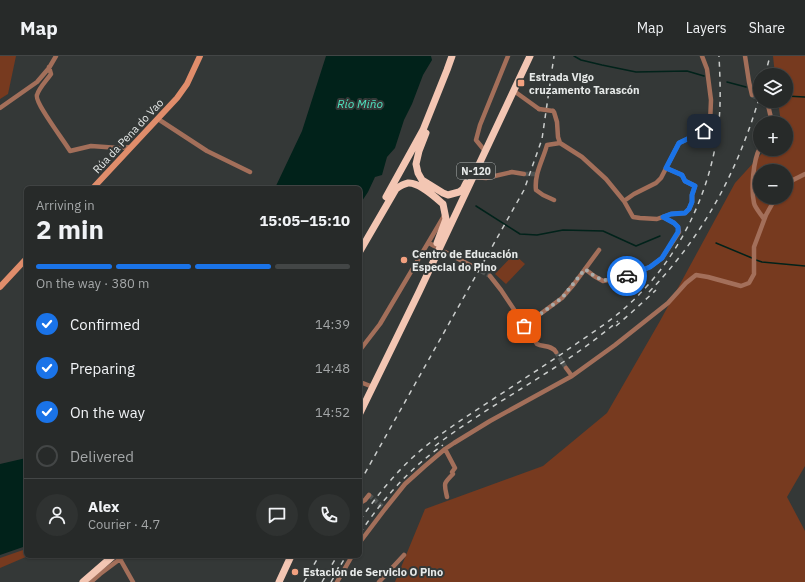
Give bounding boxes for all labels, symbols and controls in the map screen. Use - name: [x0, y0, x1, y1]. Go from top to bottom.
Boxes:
- text: Map: [20, 16, 58, 40]
- text: Map: [637, 19, 664, 37]
- text: Layers: [686, 19, 727, 37]
- text: Share: [749, 19, 785, 37]
- map controls: [753, 68, 793, 204]
- button: layers: [753, 68, 793, 108]
- place label: Estrada Vigo cruzamento Tarascón: [529, 70, 640, 97]
- marker: Estrada Vigo cruzamento Tarascón: [516, 78, 526, 88]
- street label: Rúa da Pena do Vao: [90, 96, 166, 176]
- water label: Río Miño: [337, 96, 383, 111]
- pin: [687, 114, 721, 148]
- button: +: [753, 116, 793, 156]
- icon: home: [693, 120, 715, 142]
- road number: N-120: [457, 163, 495, 179]
- button: −: [753, 164, 793, 204]
- text: Arriving in: [36, 197, 95, 214]
- text: 15:05–15:10: [259, 211, 350, 230]
- text: 2 min: [36, 212, 104, 246]
- place label: Centro de Educación Especial do Pino: [412, 247, 518, 274]
- marker: Centro de Educación Especial do Pino: [399, 255, 409, 265]
- courier: [607, 256, 647, 296]
- icon: car: [616, 265, 638, 287]
- text: On the way · 380 m: [36, 275, 149, 292]
- pin: [507, 309, 541, 343]
- icon: check: [36, 313, 58, 335]
- text: Confirmed: [70, 315, 140, 334]
- icon: bag: [513, 315, 535, 337]
- text: 14:39: [315, 316, 350, 333]
- icon: check: [36, 357, 58, 379]
- text: Preparing: [70, 359, 135, 378]
- text: 14:48: [315, 360, 350, 377]
- icon: check: [36, 401, 58, 423]
- text: On the way: [70, 403, 145, 422]
- text: 14:52: [315, 404, 350, 421]
- text: Delivered: [70, 447, 134, 466]
- button: person: [36, 494, 78, 536]
- button: chat: [256, 494, 298, 536]
- button: phone: [308, 494, 350, 536]
- text: Alex: [88, 497, 119, 516]
- text: Courier · 4.7: [88, 516, 160, 533]
- place label: Estación de Servicio O Pino: [303, 565, 443, 579]
- marker: Estación de Servicio O Pino: [290, 567, 300, 577]

